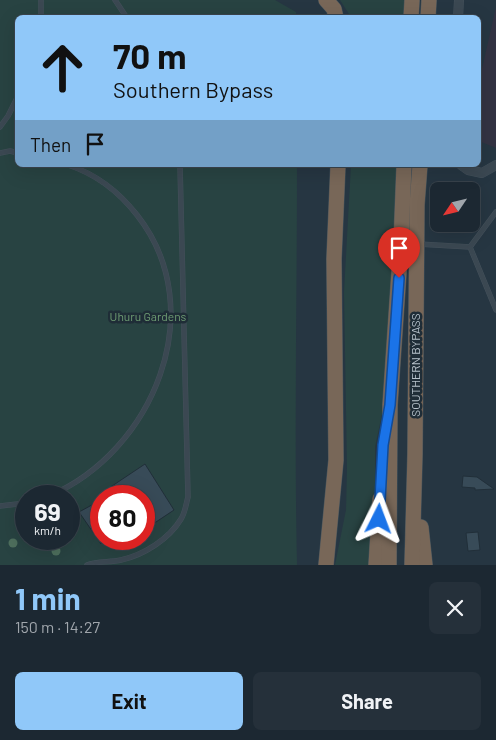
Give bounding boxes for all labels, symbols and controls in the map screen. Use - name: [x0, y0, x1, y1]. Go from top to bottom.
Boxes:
- text: 70 m: [113, 34, 187, 76]
- icon: ahead: [30, 35, 95, 100]
- text: Southern Bypass: [113, 76, 273, 102]
- icon: arrive: [81, 130, 109, 158]
- text: Then: [30, 133, 71, 156]
- north arrow: [430, 182, 480, 232]
- map controls: [430, 182, 480, 232]
- pin: [378, 227, 420, 278]
- icon: arrive: [385, 234, 413, 262]
- park label: Uhuru Gardens: [110, 309, 187, 323]
- street label: SOUTHERN BYPASS: [408, 313, 422, 417]
- speed limit sign: 80: [90, 485, 155, 550]
- position arrow: [352, 492, 404, 544]
- text: 69: [34, 496, 61, 526]
- text: km/h: [34, 523, 61, 537]
- text: 1 min: [15, 580, 81, 616]
- button: close: [429, 582, 481, 634]
- text: 150 m · 14:27: [15, 617, 100, 636]
- button: Exit: [15, 672, 243, 730]
- button: Share: [253, 672, 481, 730]

